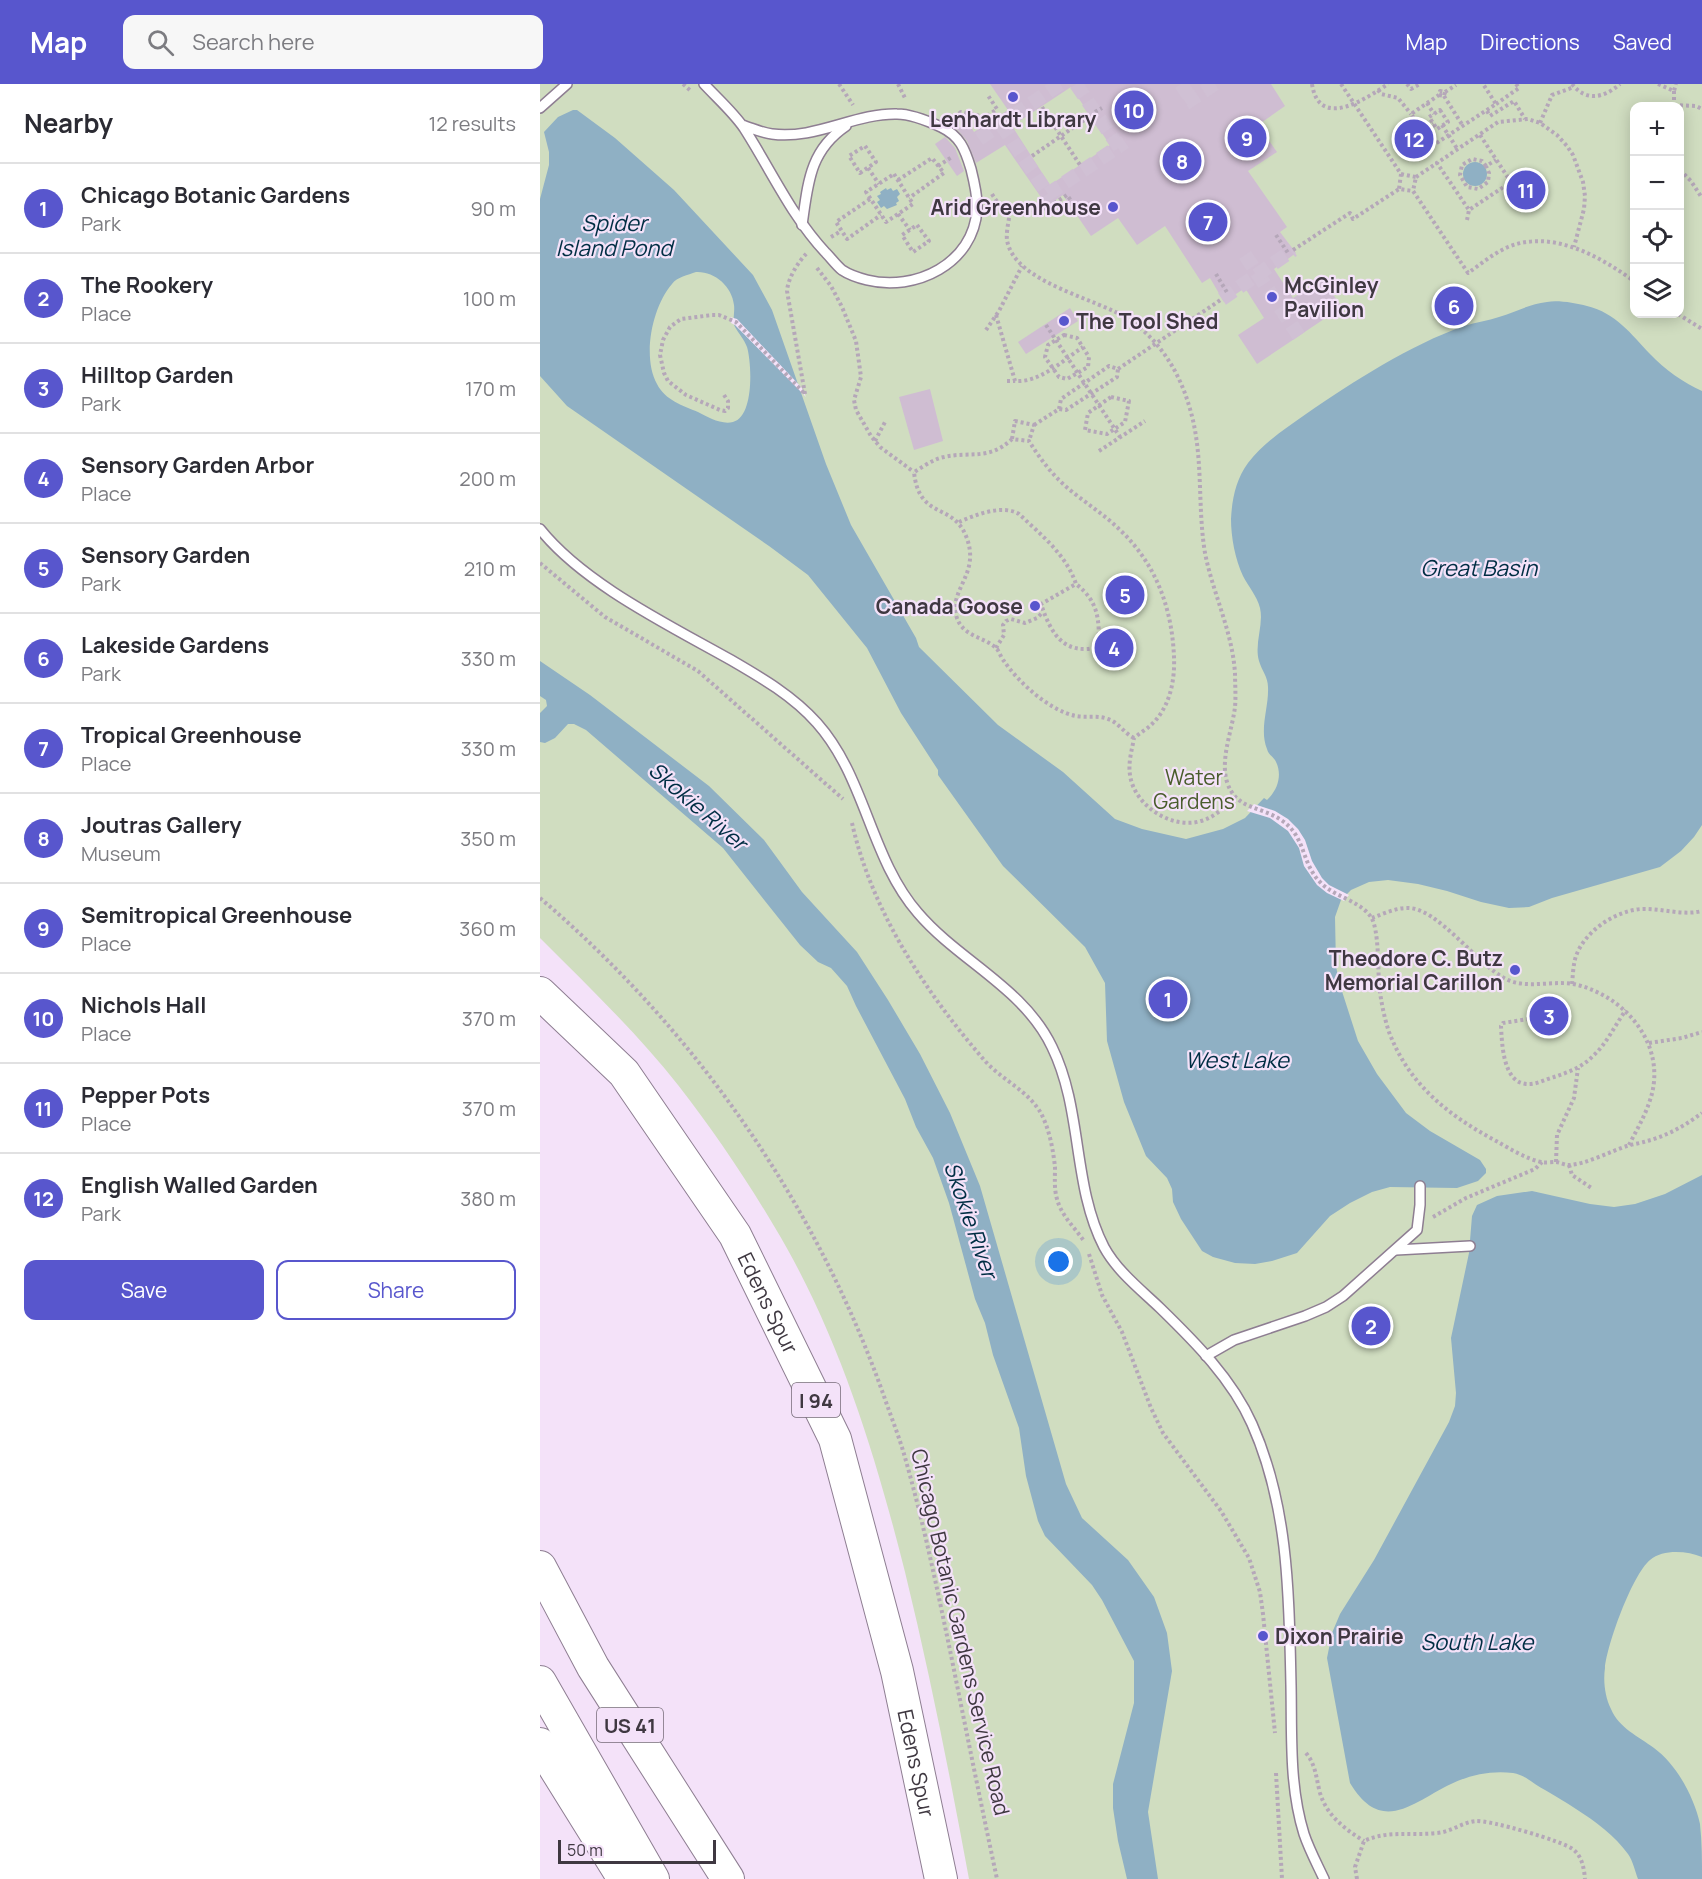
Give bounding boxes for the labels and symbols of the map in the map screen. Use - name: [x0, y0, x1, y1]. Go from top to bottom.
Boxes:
- pin: 10: [1114, 87, 1154, 132]
- marker: Lenhardt Library: [1006, 90, 1020, 104]
- place label: Lenhardt Library: [930, 105, 1096, 133]
- pin: 9: [1228, 116, 1266, 160]
- pin: 12: [1394, 116, 1434, 162]
- pin: 8: [1162, 138, 1202, 184]
- pin: 11: [1506, 168, 1546, 212]
- place label: Arid Greenhouse: [931, 193, 1101, 221]
- marker: Arid Greenhouse: [1106, 200, 1120, 214]
- pin: 7: [1188, 200, 1228, 244]
- water label: Spider Island Pond: [556, 208, 675, 263]
- place label: McGinley Pavilion: [1284, 271, 1379, 323]
- pin: 6: [1434, 284, 1474, 328]
- marker: McGinley Pavilion: [1265, 290, 1279, 304]
- place label: The Tool Shed: [1076, 307, 1218, 335]
- marker: The Tool Shed: [1057, 314, 1071, 328]
- water label: Great Basin: [1421, 553, 1538, 583]
- pin: 5: [1106, 572, 1144, 618]
- place label: Canada Goose: [876, 592, 1023, 620]
- marker: Canada Goose: [1028, 599, 1042, 613]
- pin: 4: [1094, 626, 1134, 670]
- water label: Skokie River: [642, 755, 756, 859]
- park label: Water Gardens: [1153, 763, 1235, 815]
- place label: Theodore C. Butz Memorial Carillon: [1325, 944, 1503, 996]
- marker: Theodore C. Butz Memorial Carillon: [1508, 963, 1522, 977]
- pin: 1: [1148, 976, 1188, 1022]
- pin: 3: [1530, 994, 1568, 1038]
- water label: West Lake: [1185, 1045, 1290, 1075]
- water label: Skokie River: [937, 1158, 1006, 1285]
- your location: [1044, 1247, 1073, 1276]
- street label: Edens Spur: [732, 1248, 805, 1359]
- pin: 2: [1352, 1304, 1390, 1348]
- road number: I 94: [792, 1383, 840, 1417]
- street label: Chicago Botanic Gardens Service Road: [905, 1446, 1017, 1818]
- place label: Dixon Prairie: [1275, 1622, 1404, 1650]
- water label: South Lake: [1421, 1627, 1535, 1657]
- marker: Dixon Prairie: [1256, 1629, 1270, 1643]
- street label: Edens Spur: [891, 1707, 942, 1820]
- road number: US 41: [597, 1708, 663, 1742]
- scale bar: [558, 1837, 716, 1864]

